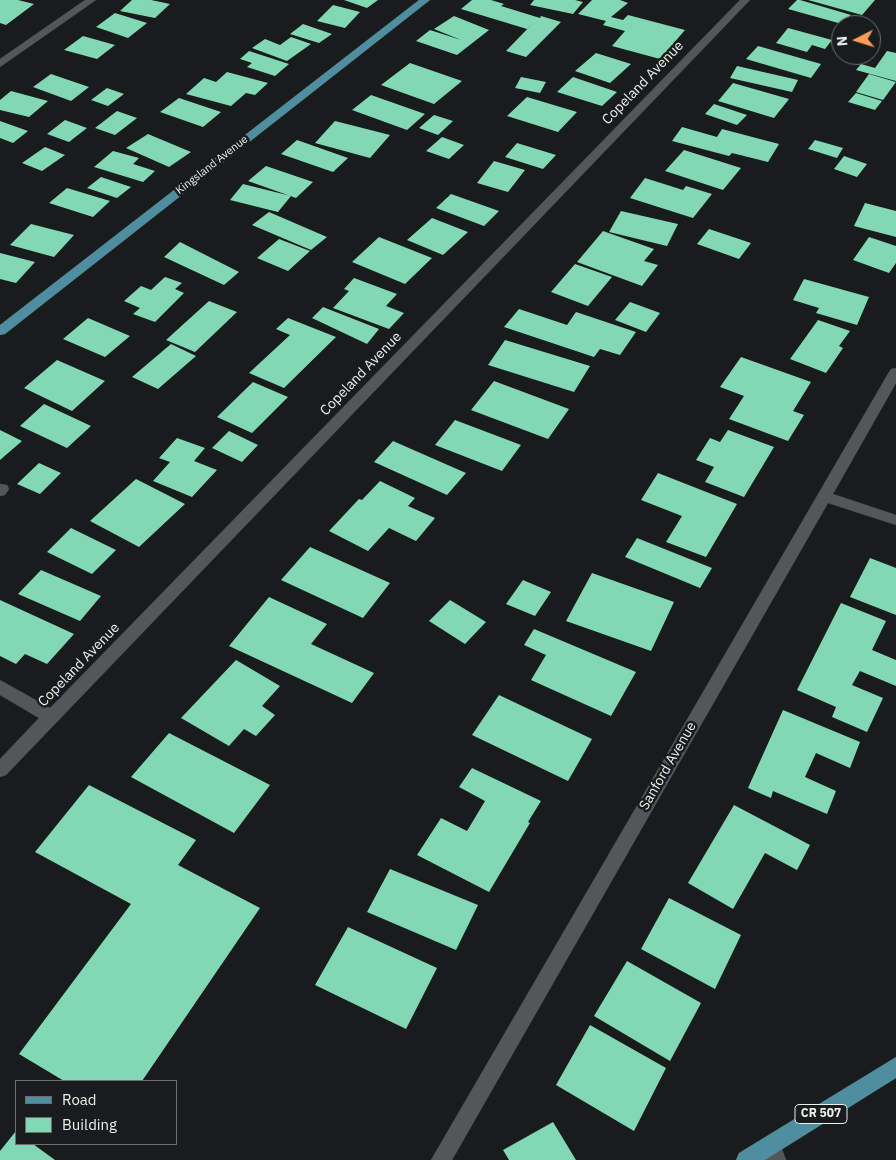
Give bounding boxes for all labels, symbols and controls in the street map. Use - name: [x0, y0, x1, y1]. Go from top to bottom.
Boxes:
- north arrow: [831, 15, 881, 65]
- text: N: [833, 35, 851, 47]
- street label: Copeland Avenue: [599, 38, 687, 128]
- street label: Kingsland Avenue: [173, 133, 251, 197]
- street label: Copeland Avenue: [317, 329, 405, 419]
- street label: Copeland Avenue: [35, 620, 123, 710]
- street label: Sanford Avenue: [636, 719, 700, 813]
- legend: [15, 1080, 178, 1145]
- text: Road: [62, 1090, 97, 1109]
- road number: CR 507: [795, 1104, 847, 1124]
- text: Building: [62, 1115, 117, 1134]

